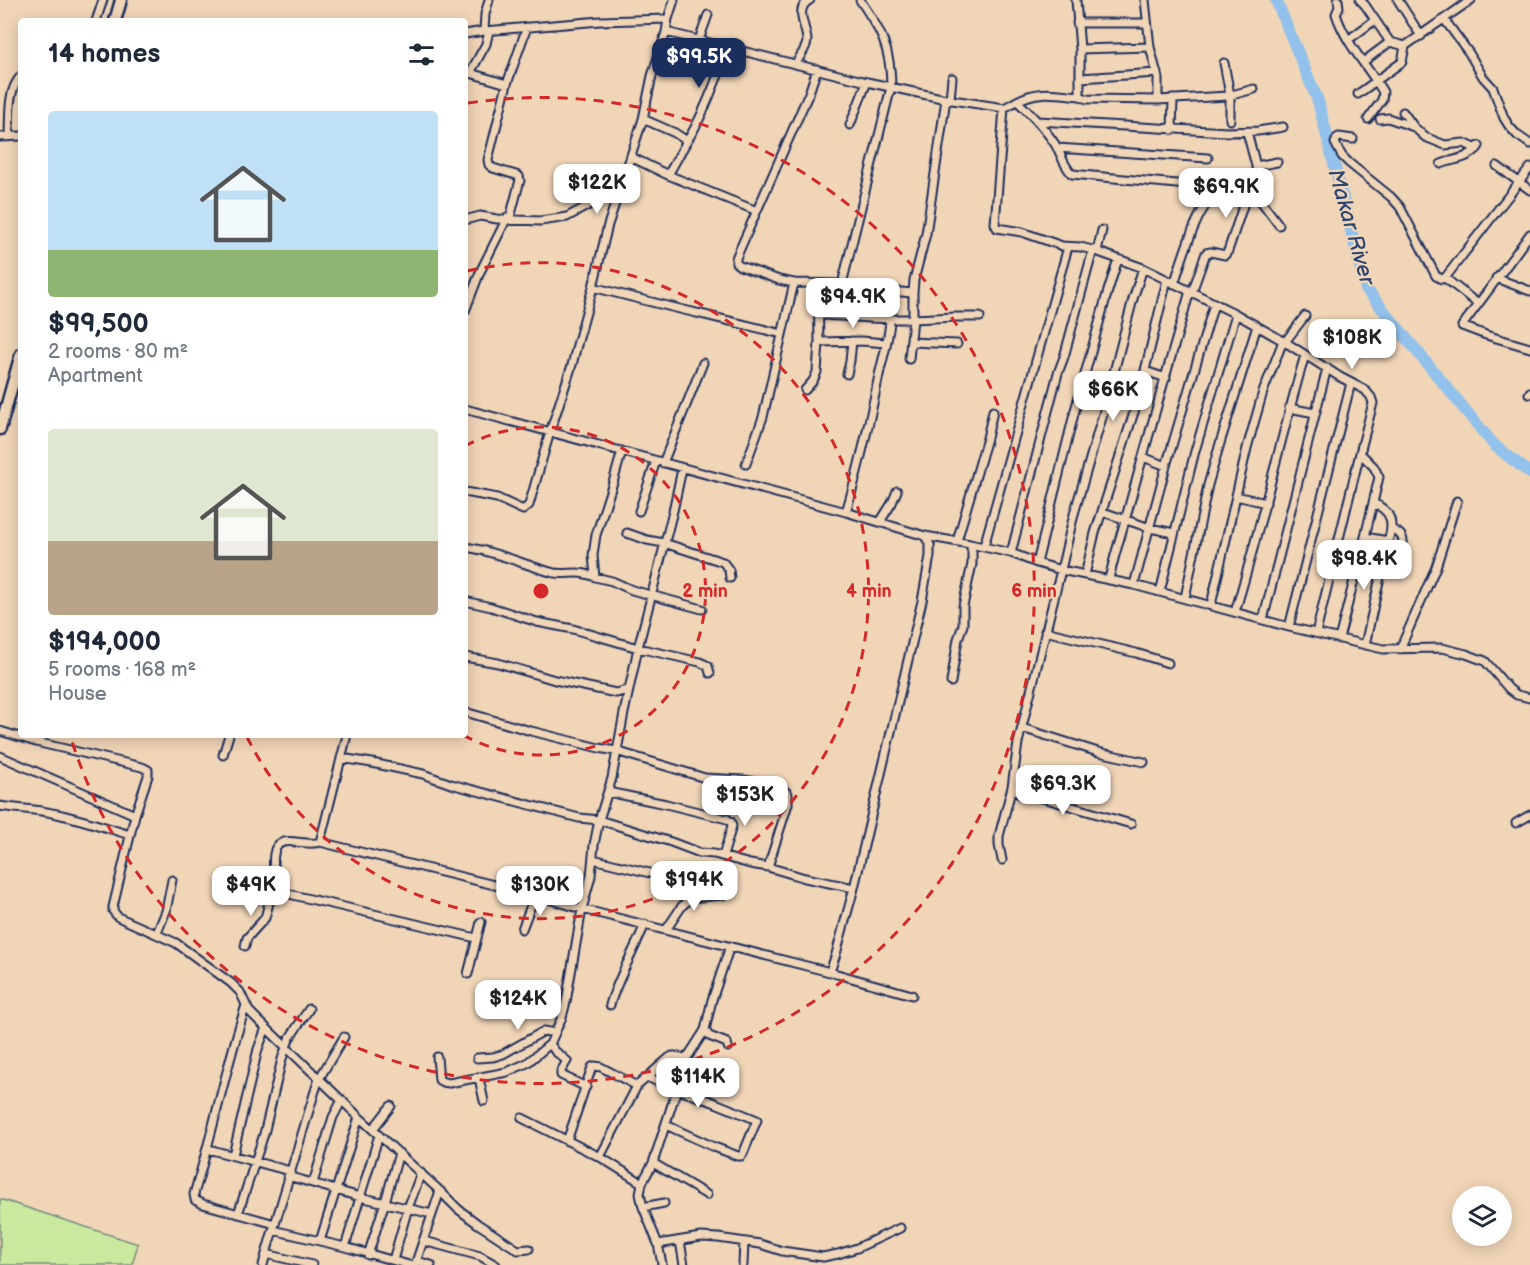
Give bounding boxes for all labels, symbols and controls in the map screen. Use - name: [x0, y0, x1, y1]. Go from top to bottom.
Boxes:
- icon: filters: [405, 38, 438, 71]
- pin: $99.5K: [650, 38, 748, 89]
- text: 14 homes: [48, 39, 160, 70]
- text: $99.5K: [666, 45, 732, 69]
- icon: home: [189, 150, 297, 258]
- pin: $122K: [555, 164, 639, 215]
- water label: Makar River: [1322, 166, 1381, 290]
- pin: $69.9K: [1177, 168, 1275, 219]
- text: $122K: [567, 171, 627, 195]
- text: $69.9K: [1193, 175, 1259, 199]
- pin: $94.9K: [804, 278, 902, 329]
- text: $94.9K: [820, 285, 886, 309]
- text: $99,500: [48, 309, 149, 340]
- pin: $108K: [1310, 319, 1394, 370]
- text: $108K: [1322, 326, 1382, 350]
- text: 2 rooms · 80 m²: [48, 340, 188, 364]
- text: Apartment: [48, 364, 143, 388]
- pin: $66K: [1077, 371, 1149, 422]
- text: $66K: [1087, 378, 1139, 402]
- icon: home: [189, 468, 297, 576]
- pin: $98.4K: [1315, 540, 1413, 591]
- text: $98.4K: [1331, 547, 1397, 571]
- centre of rings: [531, 581, 551, 601]
- text: 2 min: [682, 581, 728, 602]
- text: 4 min: [846, 581, 892, 602]
- text: 6 min: [1011, 581, 1057, 602]
- text: $194,000: [48, 627, 161, 658]
- text: 5 rooms · 168 m²: [48, 658, 196, 682]
- text: House: [48, 682, 107, 706]
- pin: $69.3K: [1014, 765, 1112, 816]
- text: $69.3K: [1030, 772, 1096, 796]
- pin: $153K: [703, 776, 787, 827]
- text: $153K: [716, 783, 774, 807]
- pin: $194K: [652, 861, 736, 912]
- pin: $49K: [215, 866, 287, 917]
- pin: $130K: [498, 866, 582, 917]
- text: $194K: [665, 868, 723, 892]
- text: $49K: [226, 873, 276, 897]
- text: $130K: [510, 873, 570, 897]
- pin: $124K: [476, 980, 560, 1031]
- text: $124K: [489, 987, 547, 1011]
- pin: $114K: [656, 1058, 740, 1109]
- text: $114K: [670, 1065, 726, 1089]
- map controls: [1452, 1186, 1512, 1246]
- button: layers: [1452, 1186, 1512, 1246]

